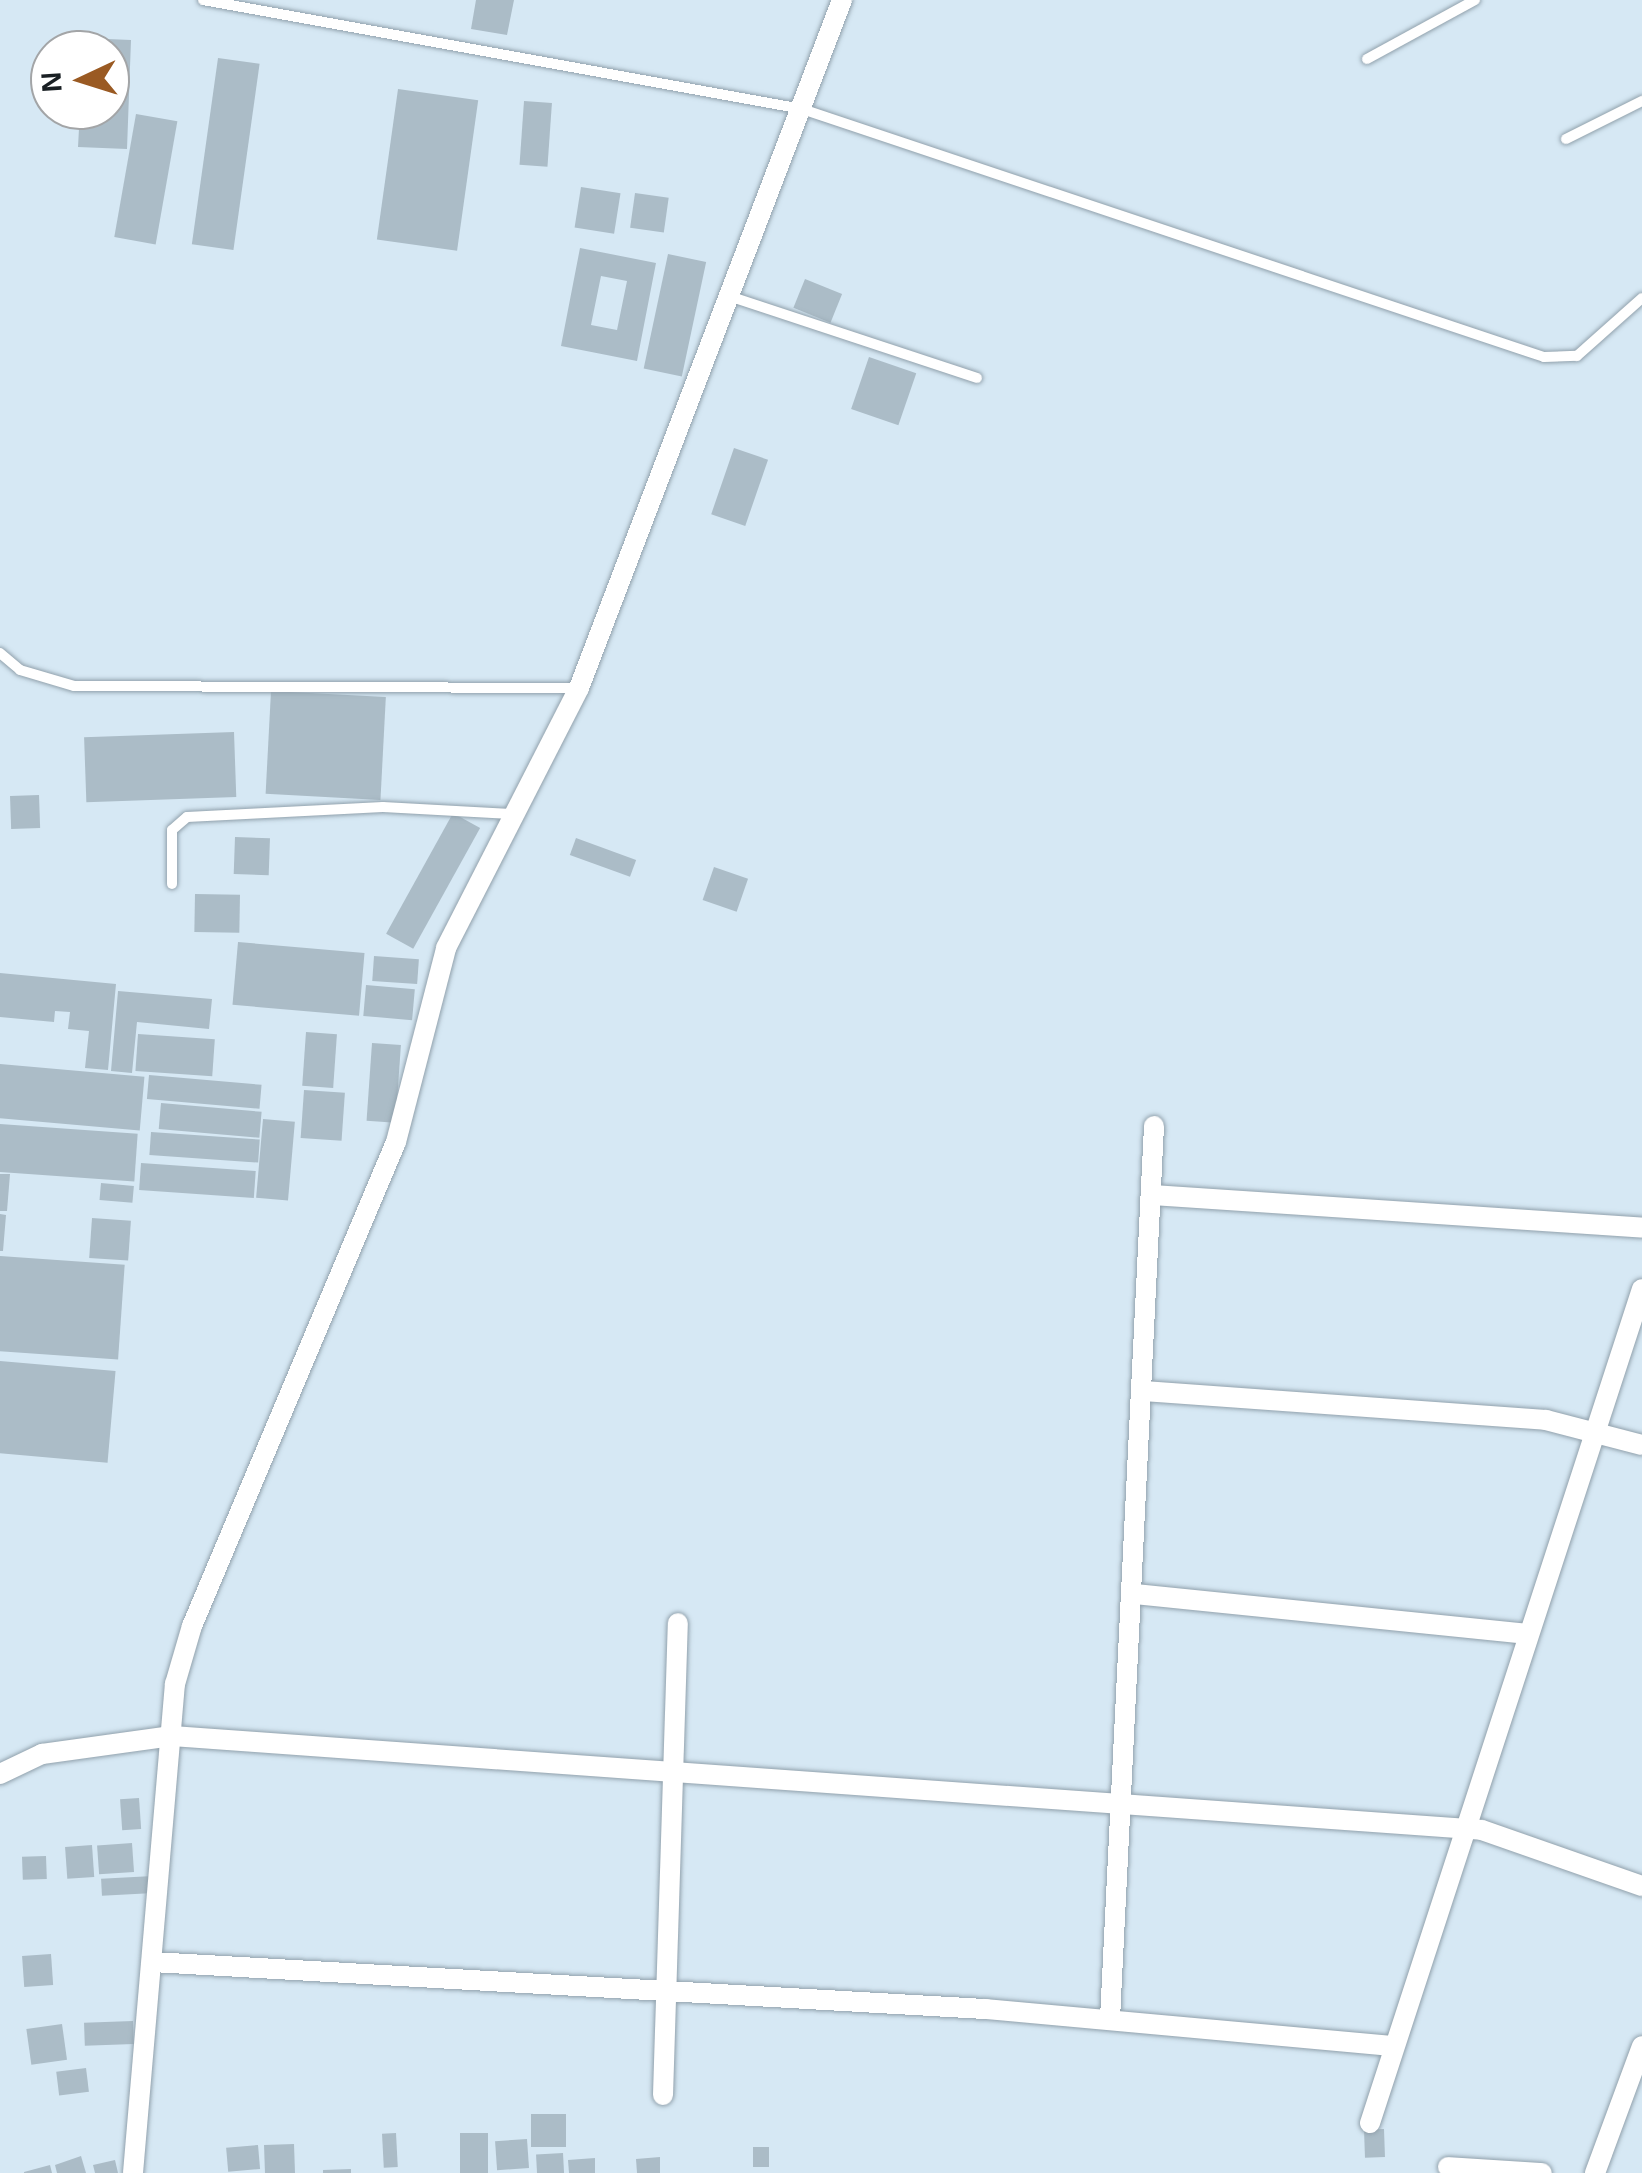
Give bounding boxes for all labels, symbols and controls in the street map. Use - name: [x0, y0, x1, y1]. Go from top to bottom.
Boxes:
- north arrow: [30, 30, 130, 130]
- text: N: [35, 71, 68, 93]

